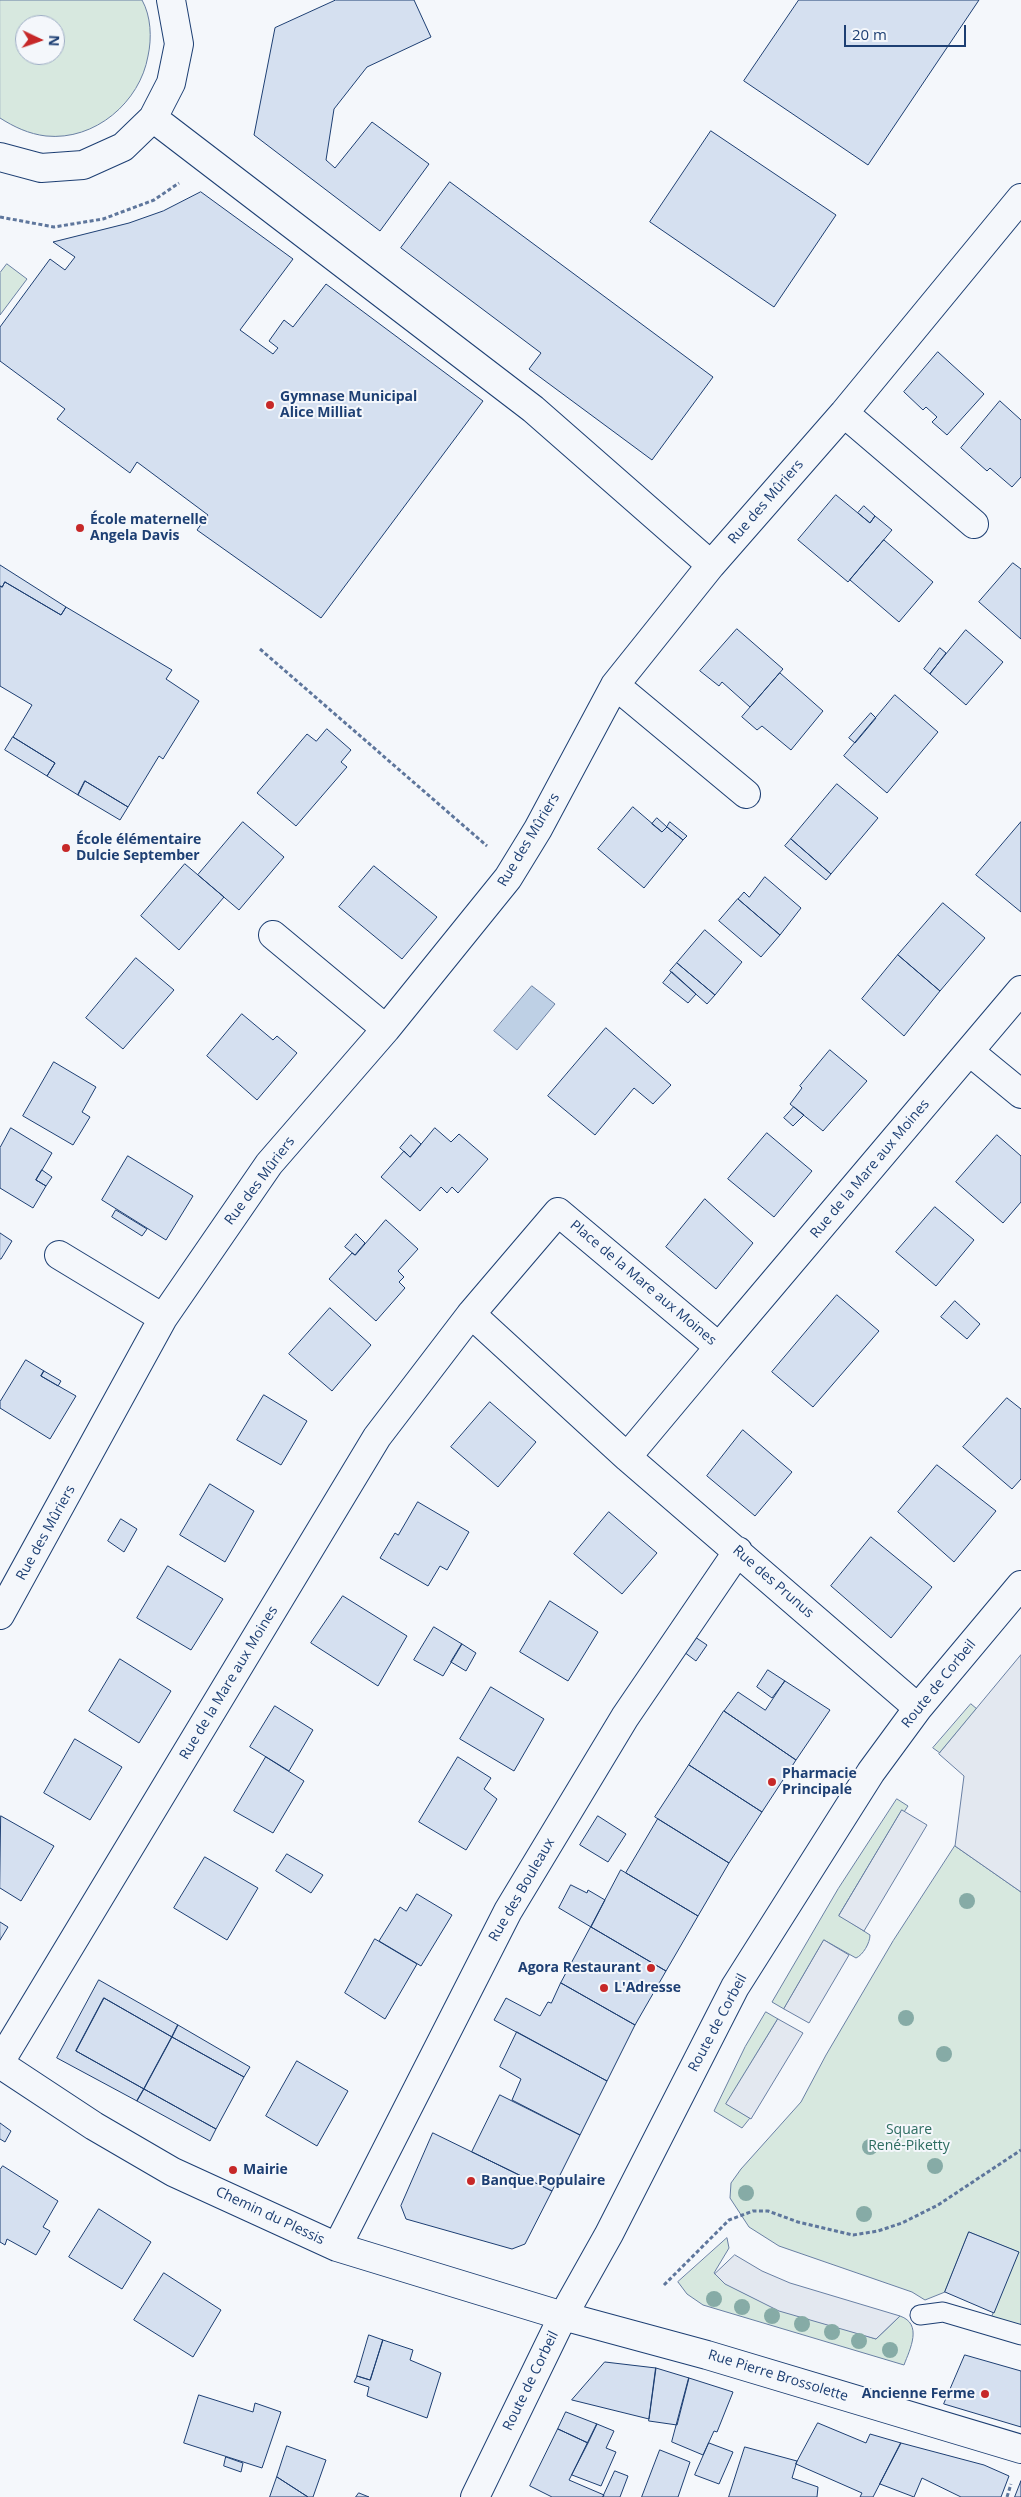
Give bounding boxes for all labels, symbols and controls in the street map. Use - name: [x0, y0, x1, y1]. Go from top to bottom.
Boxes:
- north arrow: [15, 15, 65, 65]
- scale bar: [846, 15, 968, 47]
- text: 20 m: [852, 24, 887, 44]
- text: N: [45, 35, 64, 47]
- place label: Gymnase Municipal Alice Milliat: [280, 389, 417, 422]
- marker: Gymnase Municipal Alice Milliat: [264, 399, 276, 411]
- street label: Rue des Mûriers: [725, 456, 807, 548]
- place label: École maternelle Angela Davis: [90, 512, 207, 544]
- marker: École maternelle Angela Davis: [74, 522, 86, 534]
- street label: Rue des Mûriers: [494, 790, 564, 890]
- place label: École élémentaire Dulcie September: [76, 832, 201, 864]
- marker: École élémentaire Dulcie September: [60, 842, 72, 854]
- street label: Rue de la Mare aux Moines: [807, 1096, 933, 1242]
- street label: Rue des Mûriers: [221, 1134, 299, 1228]
- street label: Place de la Mare aux Moines: [567, 1217, 719, 1349]
- street label: Rue des Mûriers: [13, 1483, 79, 1583]
- street label: Rue des Prunus: [729, 1542, 817, 1622]
- street label: Rue de la Mare aux Moines: [176, 1603, 282, 1763]
- street label: Route de Corbeil: [898, 1636, 980, 1732]
- place label: Pharmacie Principale: [782, 1766, 857, 1798]
- marker: Pharmacie Principale: [766, 1776, 778, 1788]
- street label: Rue des Bouleaux: [486, 1835, 558, 1945]
- place label: Agora Restaurant: [518, 1960, 641, 1976]
- marker: Agora Restaurant: [645, 1962, 657, 1974]
- street label: Route de Corbeil: [685, 1971, 751, 2075]
- place label: L'Adresse: [614, 1980, 681, 1996]
- marker: L'Adresse: [598, 1982, 610, 1994]
- park label: Square René-Piketty: [868, 2122, 950, 2154]
- place label: Mairie: [243, 2162, 288, 2178]
- marker: Mairie: [227, 2164, 239, 2176]
- place label: Banque Populaire: [481, 2173, 605, 2189]
- marker: Banque Populaire: [465, 2175, 477, 2187]
- street label: Chemin du Plessis: [213, 2183, 327, 2249]
- street label: Route de Corbeil: [500, 2328, 562, 2434]
- street label: Rue Pierre Brossolette: [706, 2347, 850, 2405]
- place label: Ancienne Ferme: [862, 2386, 975, 2402]
- marker: Ancienne Ferme: [979, 2388, 991, 2400]

